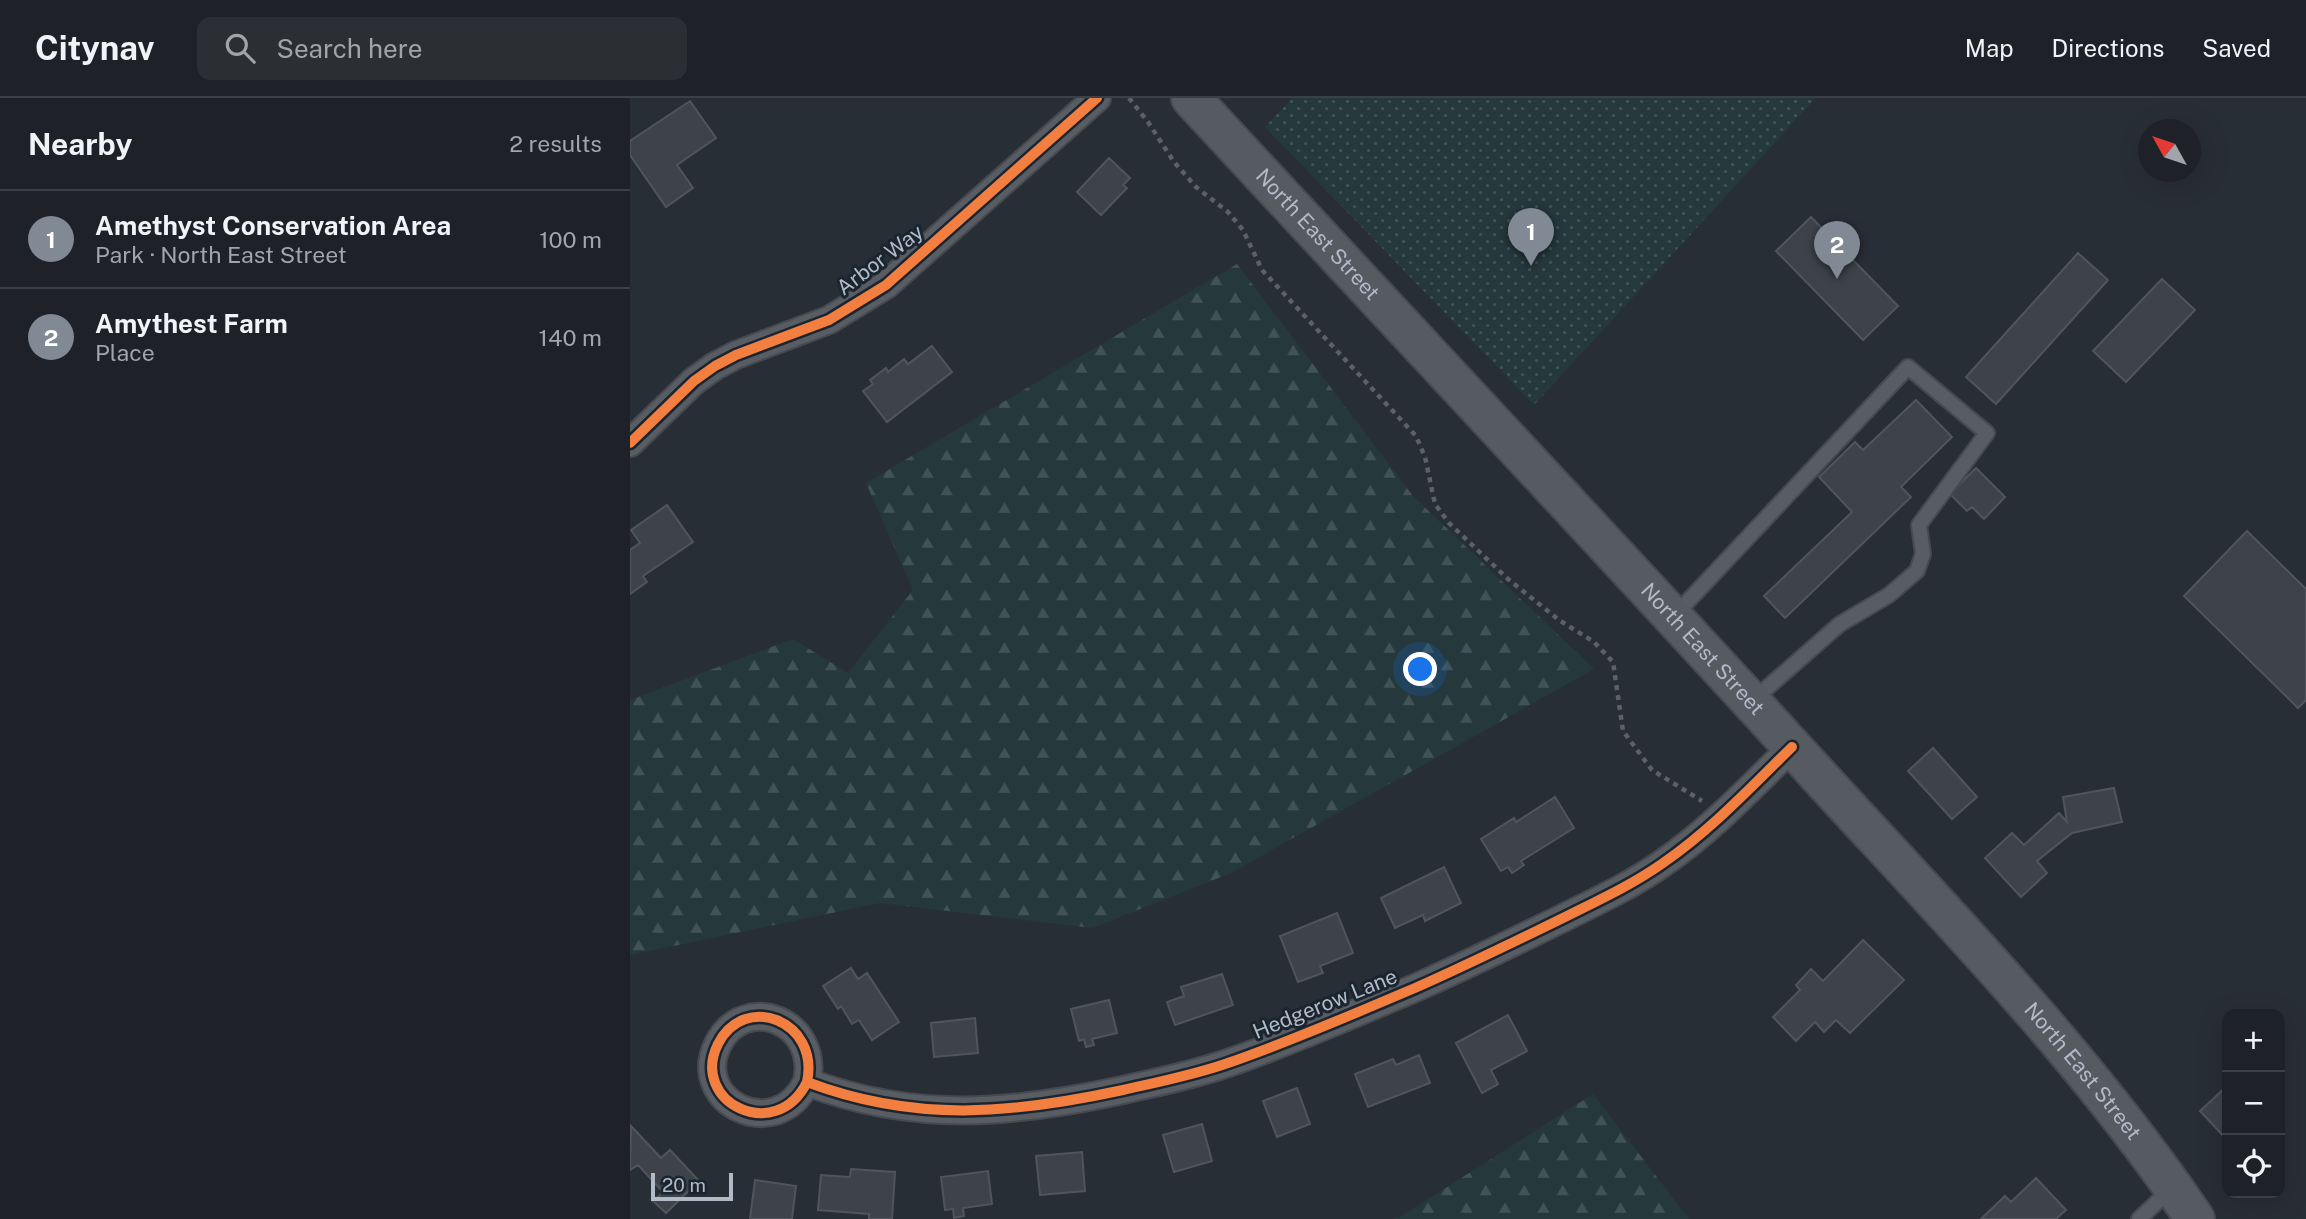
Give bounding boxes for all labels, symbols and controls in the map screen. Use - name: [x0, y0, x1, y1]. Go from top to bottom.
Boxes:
- search box: [197, 17, 687, 80]
- text: Citynav: [35, 29, 155, 67]
- icon: search: [221, 29, 259, 67]
- text: Search here: [277, 33, 423, 64]
- text: Map: [1965, 34, 2014, 62]
- text: Directions: [2052, 34, 2164, 62]
- text: Saved: [2202, 34, 2271, 62]
- north arrow: [2138, 119, 2201, 182]
- text: Nearby: [28, 126, 132, 162]
- text: 2 results: [509, 130, 602, 157]
- street label: North East Street: [1251, 163, 1385, 305]
- pin: 1: [1508, 208, 1554, 266]
- text: Amethyst Conservation Area: [95, 210, 451, 241]
- street label: Arbor Way: [831, 219, 928, 300]
- pin: 2: [1814, 221, 1860, 279]
- text: 1: [46, 226, 56, 253]
- text: 100 m: [539, 226, 602, 253]
- text: Park · North East Street: [95, 241, 347, 268]
- text: Amythest Farm: [95, 308, 288, 339]
- text: 2: [44, 324, 58, 351]
- text: 140 m: [539, 324, 602, 351]
- text: Place: [95, 339, 155, 366]
- street label: North East Street: [1636, 578, 1770, 720]
- your location: [1403, 652, 1437, 686]
- street label: Hedgerow Lane: [1249, 963, 1401, 1044]
- street label: North East Street: [2019, 997, 2147, 1145]
- map controls: [2222, 1009, 2285, 1198]
- button: +: [2222, 1009, 2285, 1072]
- button: −: [2222, 1072, 2285, 1135]
- button: locate: [2222, 1135, 2285, 1198]
- scale bar: [651, 1170, 733, 1202]
- text: 20 m: [662, 1174, 706, 1196]

